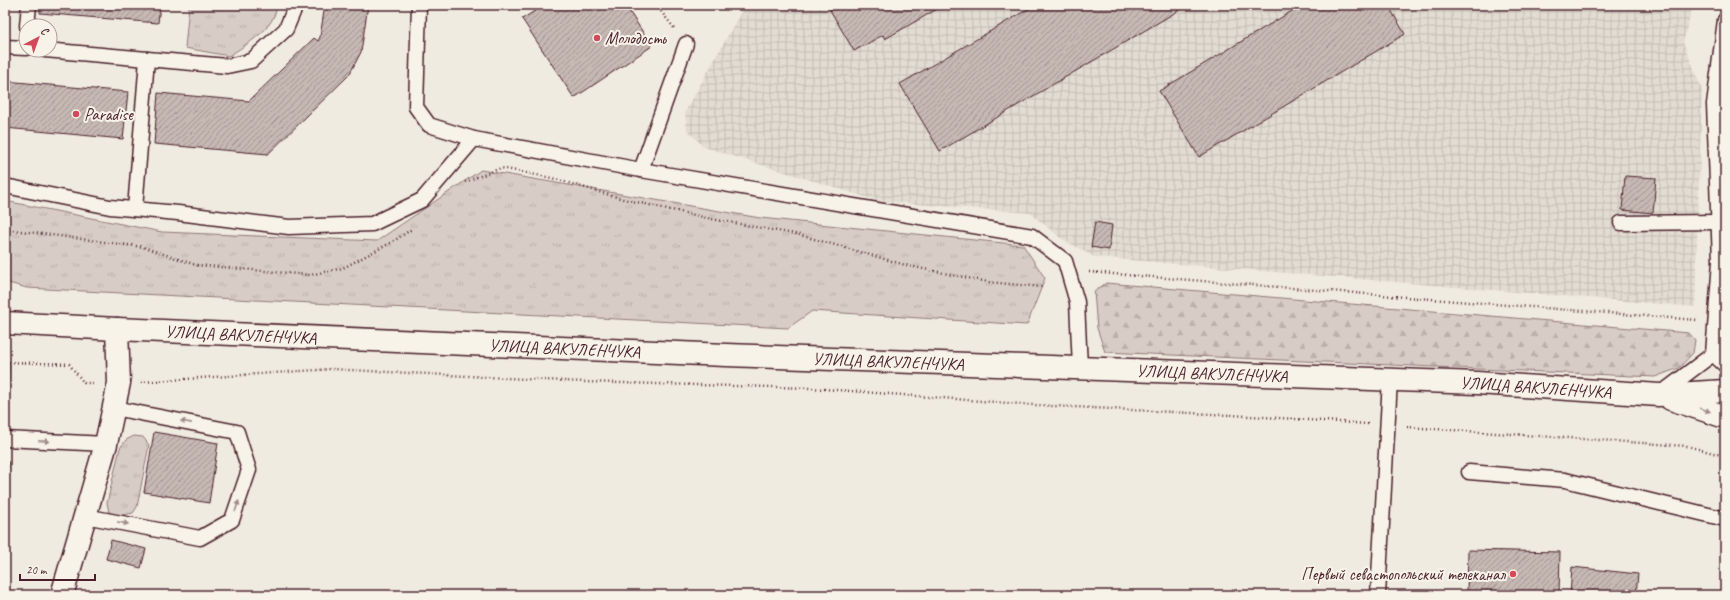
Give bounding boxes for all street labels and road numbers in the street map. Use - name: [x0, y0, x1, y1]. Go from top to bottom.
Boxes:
- street label: УЛИЦА ВАКУЛЕНЧУКА: [165, 321, 317, 349]
- street label: УЛИЦА ВАКУЛЕНЧУКА: [488, 335, 641, 362]
- street label: УЛИЦА ВАКУЛЕНЧУКА: [812, 348, 965, 375]
- street label: УЛИЦА ВАКУЛЕНЧУКА: [1136, 360, 1288, 387]
- street label: УЛИЦА ВАКУЛЕНЧУКА: [1460, 372, 1612, 403]

